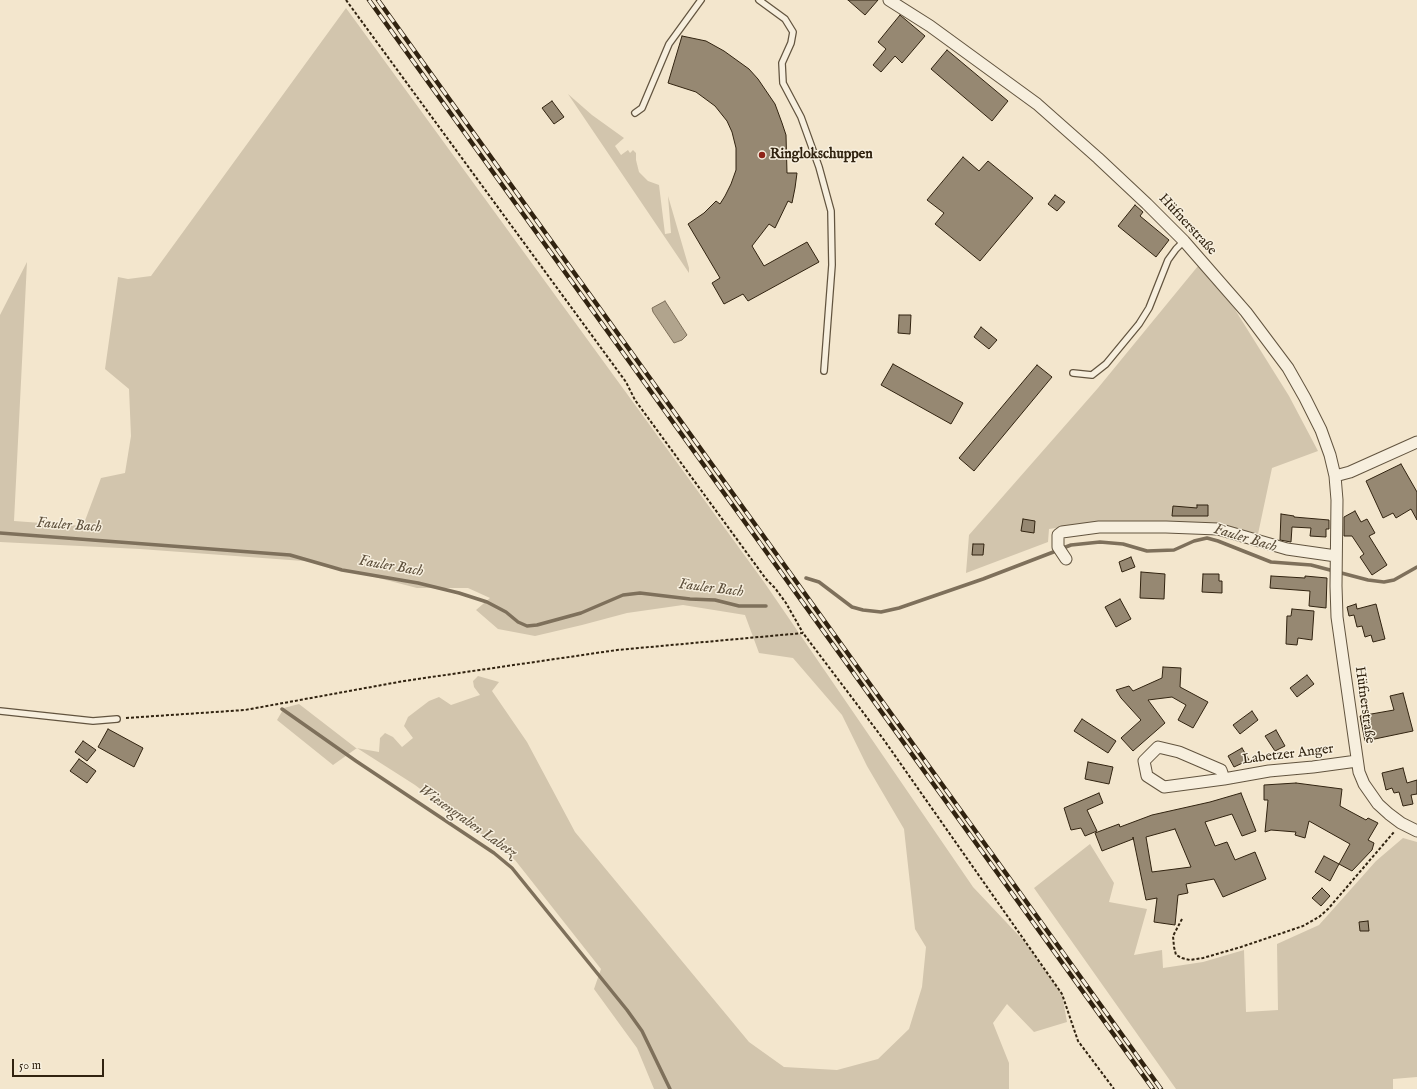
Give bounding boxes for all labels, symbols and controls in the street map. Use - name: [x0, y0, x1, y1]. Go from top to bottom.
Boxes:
- place label: Ringlokschuppen: [770, 147, 873, 163]
- marker: Ringlokschuppen: [757, 150, 767, 160]
- street label: Hüfnerstraße: [1154, 191, 1220, 259]
- water label: Fauler Bach: [36, 515, 102, 537]
- water label: Fauler Bach: [1211, 521, 1279, 557]
- water label: Fauler Bach: [357, 552, 425, 582]
- water label: Fauler Bach: [678, 576, 744, 602]
- street label: Hüfnerstraße: [1350, 665, 1378, 745]
- street label: Labetzer Anger: [1241, 741, 1335, 769]
- water label: Wiesengraben Labetz: [414, 781, 520, 863]
- scale bar: [14, 1051, 106, 1077]
- text: 50 m: [19, 1058, 41, 1073]

